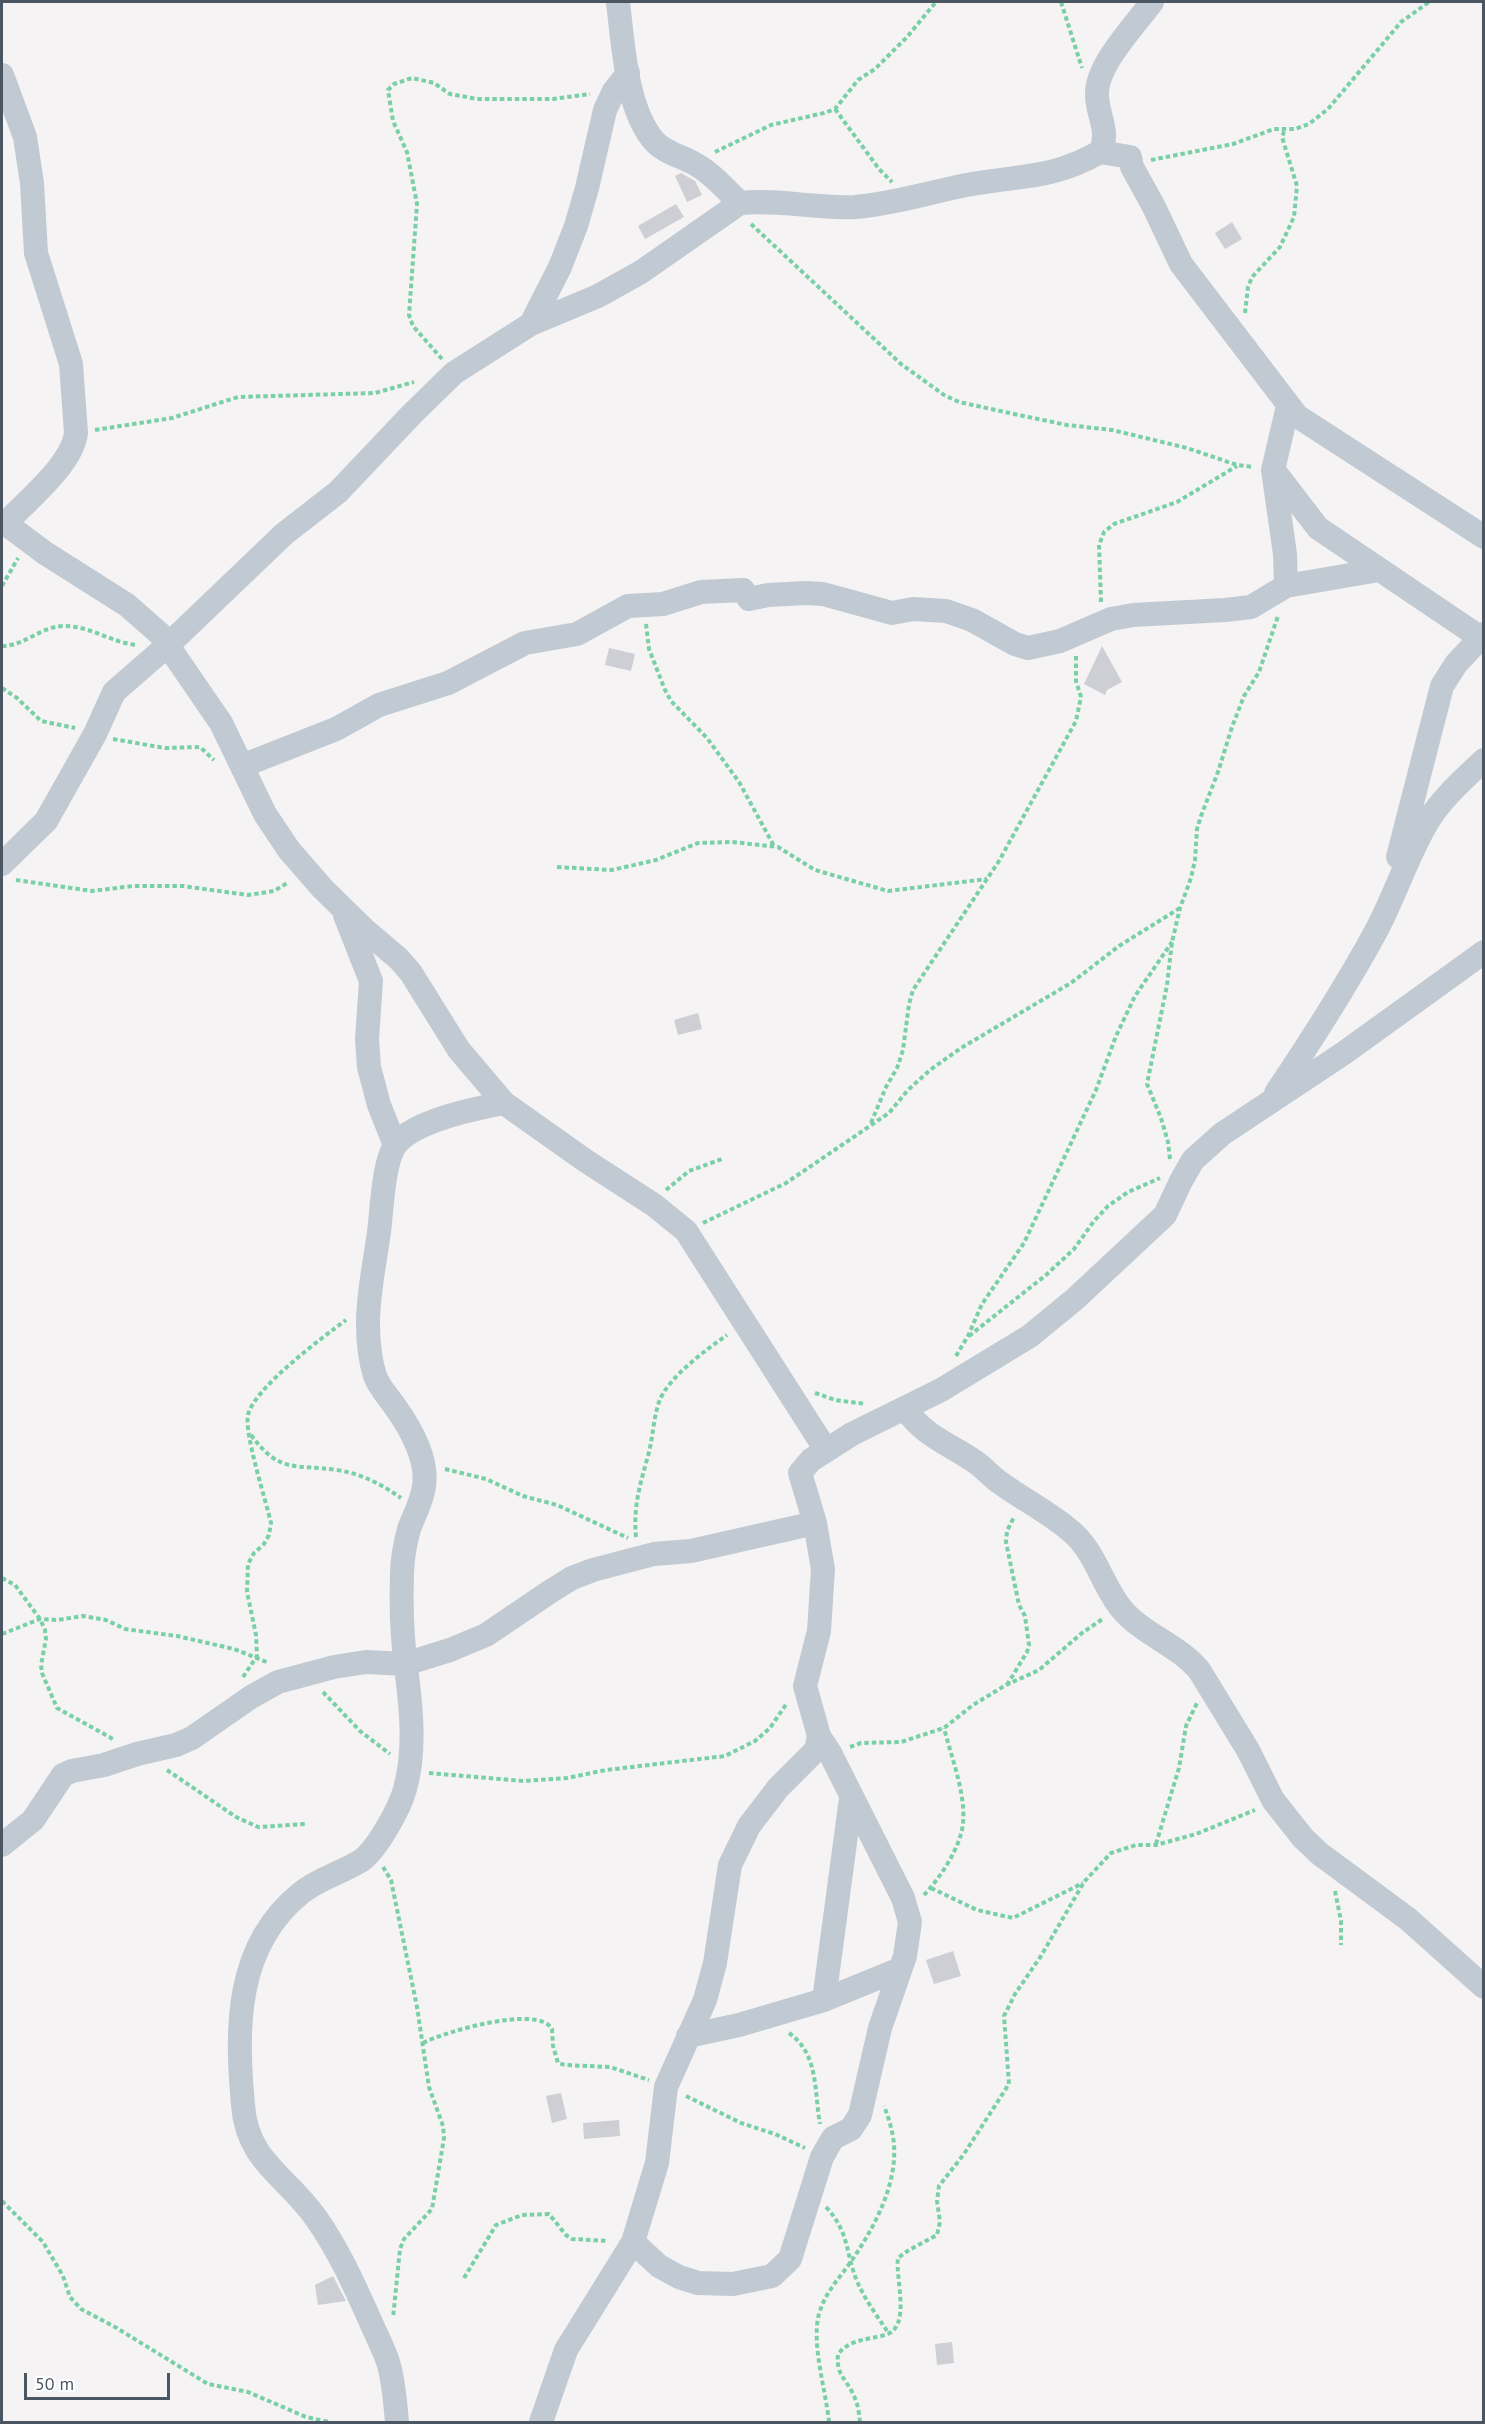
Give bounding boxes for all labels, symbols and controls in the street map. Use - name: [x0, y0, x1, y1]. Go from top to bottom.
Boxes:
- scale bar: [27, 2361, 172, 2399]
- text: 50 m: [35, 2372, 74, 2395]

